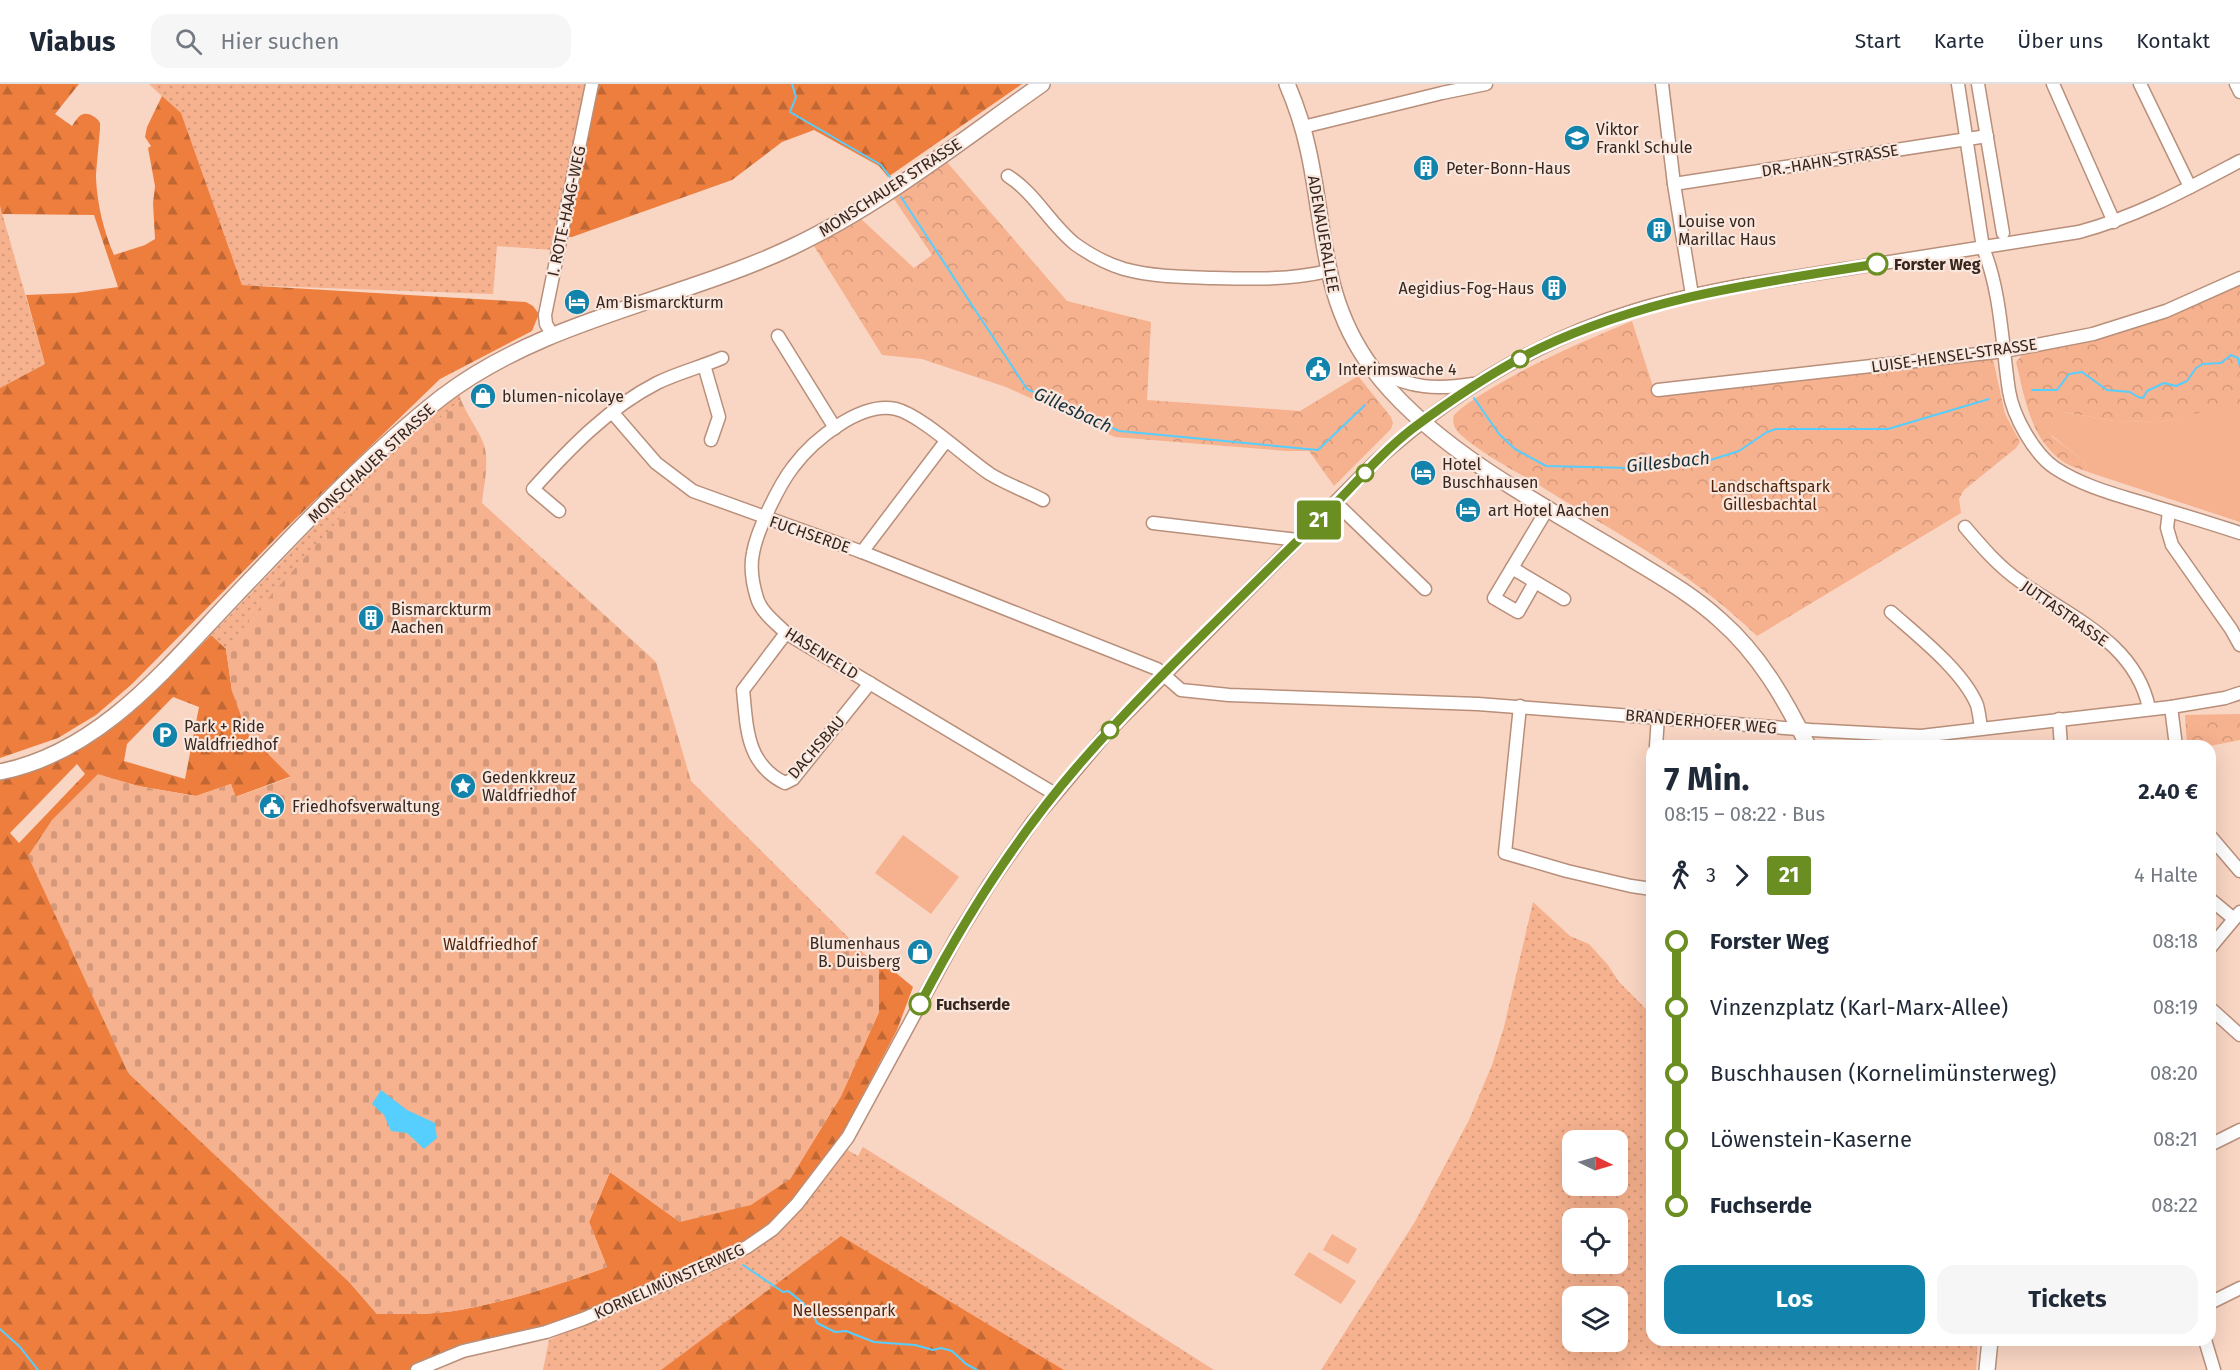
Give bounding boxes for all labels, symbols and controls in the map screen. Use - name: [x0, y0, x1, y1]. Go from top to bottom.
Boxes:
- search box: [151, 14, 571, 68]
- text: Viabus: [30, 25, 115, 58]
- icon: search: [172, 25, 205, 58]
- text: Hier suchen: [220, 28, 339, 55]
- text: Start: [1855, 28, 1901, 54]
- text: Karte: [1934, 28, 1984, 54]
- text: Über uns: [2017, 28, 2103, 54]
- text: Kontakt: [2136, 28, 2210, 54]
- place label: Viktor Frankl Schule: [1596, 120, 1693, 157]
- school or university icon: Viktor Frankl Schule: [1562, 123, 1592, 153]
- street label: MONSCHAUER STRASSE: [815, 134, 965, 241]
- street label: DR.-HAHN-STRASSE: [1760, 140, 1900, 181]
- street label: I. ROTE-HAAG-WEG: [543, 144, 590, 278]
- building icon: Peter-Bonn-Haus: [1411, 153, 1441, 183]
- place label: Peter-Bonn-Haus: [1446, 159, 1571, 178]
- street label: ADENAUERALLEE: [1304, 174, 1343, 294]
- place label: Louise von Marillac Haus: [1678, 212, 1776, 249]
- building icon: Louise von Marillac Haus: [1644, 215, 1674, 245]
- marker: Forster Weg: [1866, 253, 1888, 275]
- place label: Forster Weg: [1894, 255, 1981, 274]
- building icon: Aegidius-Fog-Haus: [1539, 273, 1569, 303]
- place label: Aegidius-Fog-Haus: [1399, 279, 1534, 298]
- hotel icon: Am Bismarckturm: [562, 287, 592, 317]
- place label: Am Bismarckturm: [596, 293, 724, 312]
- street label: LUISE-HENSEL-STRASSE: [1870, 334, 2038, 377]
- unlabelled marker: [1511, 350, 1529, 368]
- public building icon: Interimswache 4: [1303, 354, 1333, 384]
- place label: Interimswache 4: [1338, 360, 1457, 379]
- shop icon: blumen-nicolaye: [468, 381, 498, 411]
- water label: Gillesbach: [1030, 382, 1116, 438]
- place label: blumen-nicolaye: [502, 387, 624, 406]
- street label: MONSCHAUER STRASSE: [304, 400, 439, 527]
- water label: Gillesbach: [1625, 447, 1711, 477]
- place label: Hotel Buschhausen: [1442, 455, 1539, 492]
- hotel icon: Hotel Buschhausen: [1408, 458, 1438, 488]
- unlabelled marker: [1356, 464, 1374, 482]
- park label: Landschaftspark Gillesbachtal: [1710, 477, 1831, 514]
- hotel icon: art Hotel Aachen: [1453, 495, 1483, 525]
- line badge: 21: [1292, 500, 1346, 540]
- place label: art Hotel Aachen: [1488, 501, 1609, 520]
- text: 21: [1309, 507, 1329, 533]
- street label: FUCHSERDE: [767, 512, 853, 557]
- street label: JUTTASTRASSE: [2018, 576, 2112, 650]
- place label: Bismarckturm Aachen: [391, 600, 492, 637]
- building icon: Bismarckturm Aachen: [356, 603, 386, 633]
- street label: HASENFELD: [782, 623, 862, 683]
- street label: BRANDERHOFER WEG: [1624, 705, 1778, 738]
- street label: DACHSBAU: [784, 712, 849, 783]
- place label: Park + Ride Waldfriedhof: [184, 717, 280, 754]
- parking icon: Park + Ride Waldfriedhof: [150, 720, 180, 750]
- unlabelled marker: [1101, 721, 1119, 739]
- text: 7 Min.: [1664, 759, 1749, 799]
- place label: Gedenkkreuz Waldfriedhof: [482, 768, 578, 805]
- place icon: Gedenkkreuz Waldfriedhof: [448, 771, 478, 801]
- text: 2.40 €: [2138, 778, 2198, 805]
- public building icon: Friedhofsverwaltung: [257, 791, 287, 821]
- place label: Friedhofsverwaltung: [292, 797, 440, 816]
- text: 08:15 – 08:22 · Bus: [1664, 802, 1825, 826]
- icon: walk: [1664, 859, 1697, 892]
- icon: forward: [1725, 859, 1758, 892]
- text: 21: [1779, 862, 1799, 888]
- text: 3: [1706, 863, 1716, 887]
- text: 4 Halte: [2134, 863, 2198, 887]
- text: Forster Weg: [1710, 928, 1829, 955]
- text: 08:18: [2152, 929, 2198, 953]
- place label: Blumenhaus B. Duisberg: [810, 934, 901, 971]
- park label: Waldfriedhof: [443, 935, 539, 954]
- shop icon: Blumenhaus B. Duisberg: [905, 937, 935, 967]
- marker: Fuchserde: [909, 993, 931, 1015]
- text: Vinzenzplatz (Karl-Marx-Allee): [1710, 994, 2008, 1021]
- place label: Fuchserde: [936, 995, 1010, 1014]
- text: 08:19: [2153, 995, 2198, 1019]
- text: Buschhausen (Kornelimünsterweg): [1710, 1060, 2056, 1087]
- text: 08:20: [2150, 1061, 2198, 1085]
- text: Löwenstein-Kaserne: [1710, 1126, 1912, 1153]
- text: 08:21: [2153, 1127, 2198, 1151]
- north arrow: [1562, 1130, 1628, 1196]
- map controls: [1562, 1130, 1628, 1352]
- text: Fuchserde: [1710, 1192, 1812, 1219]
- text: 08:22: [2151, 1193, 2198, 1217]
- button: locate: [1562, 1208, 1628, 1274]
- street label: KORNELIMÜNSTERWEG: [591, 1240, 747, 1323]
- button: Los: [1664, 1265, 1925, 1334]
- button: Tickets: [1937, 1265, 2198, 1334]
- button: layers: [1562, 1286, 1628, 1352]
- park label: Nellessenpark: [793, 1301, 896, 1320]

